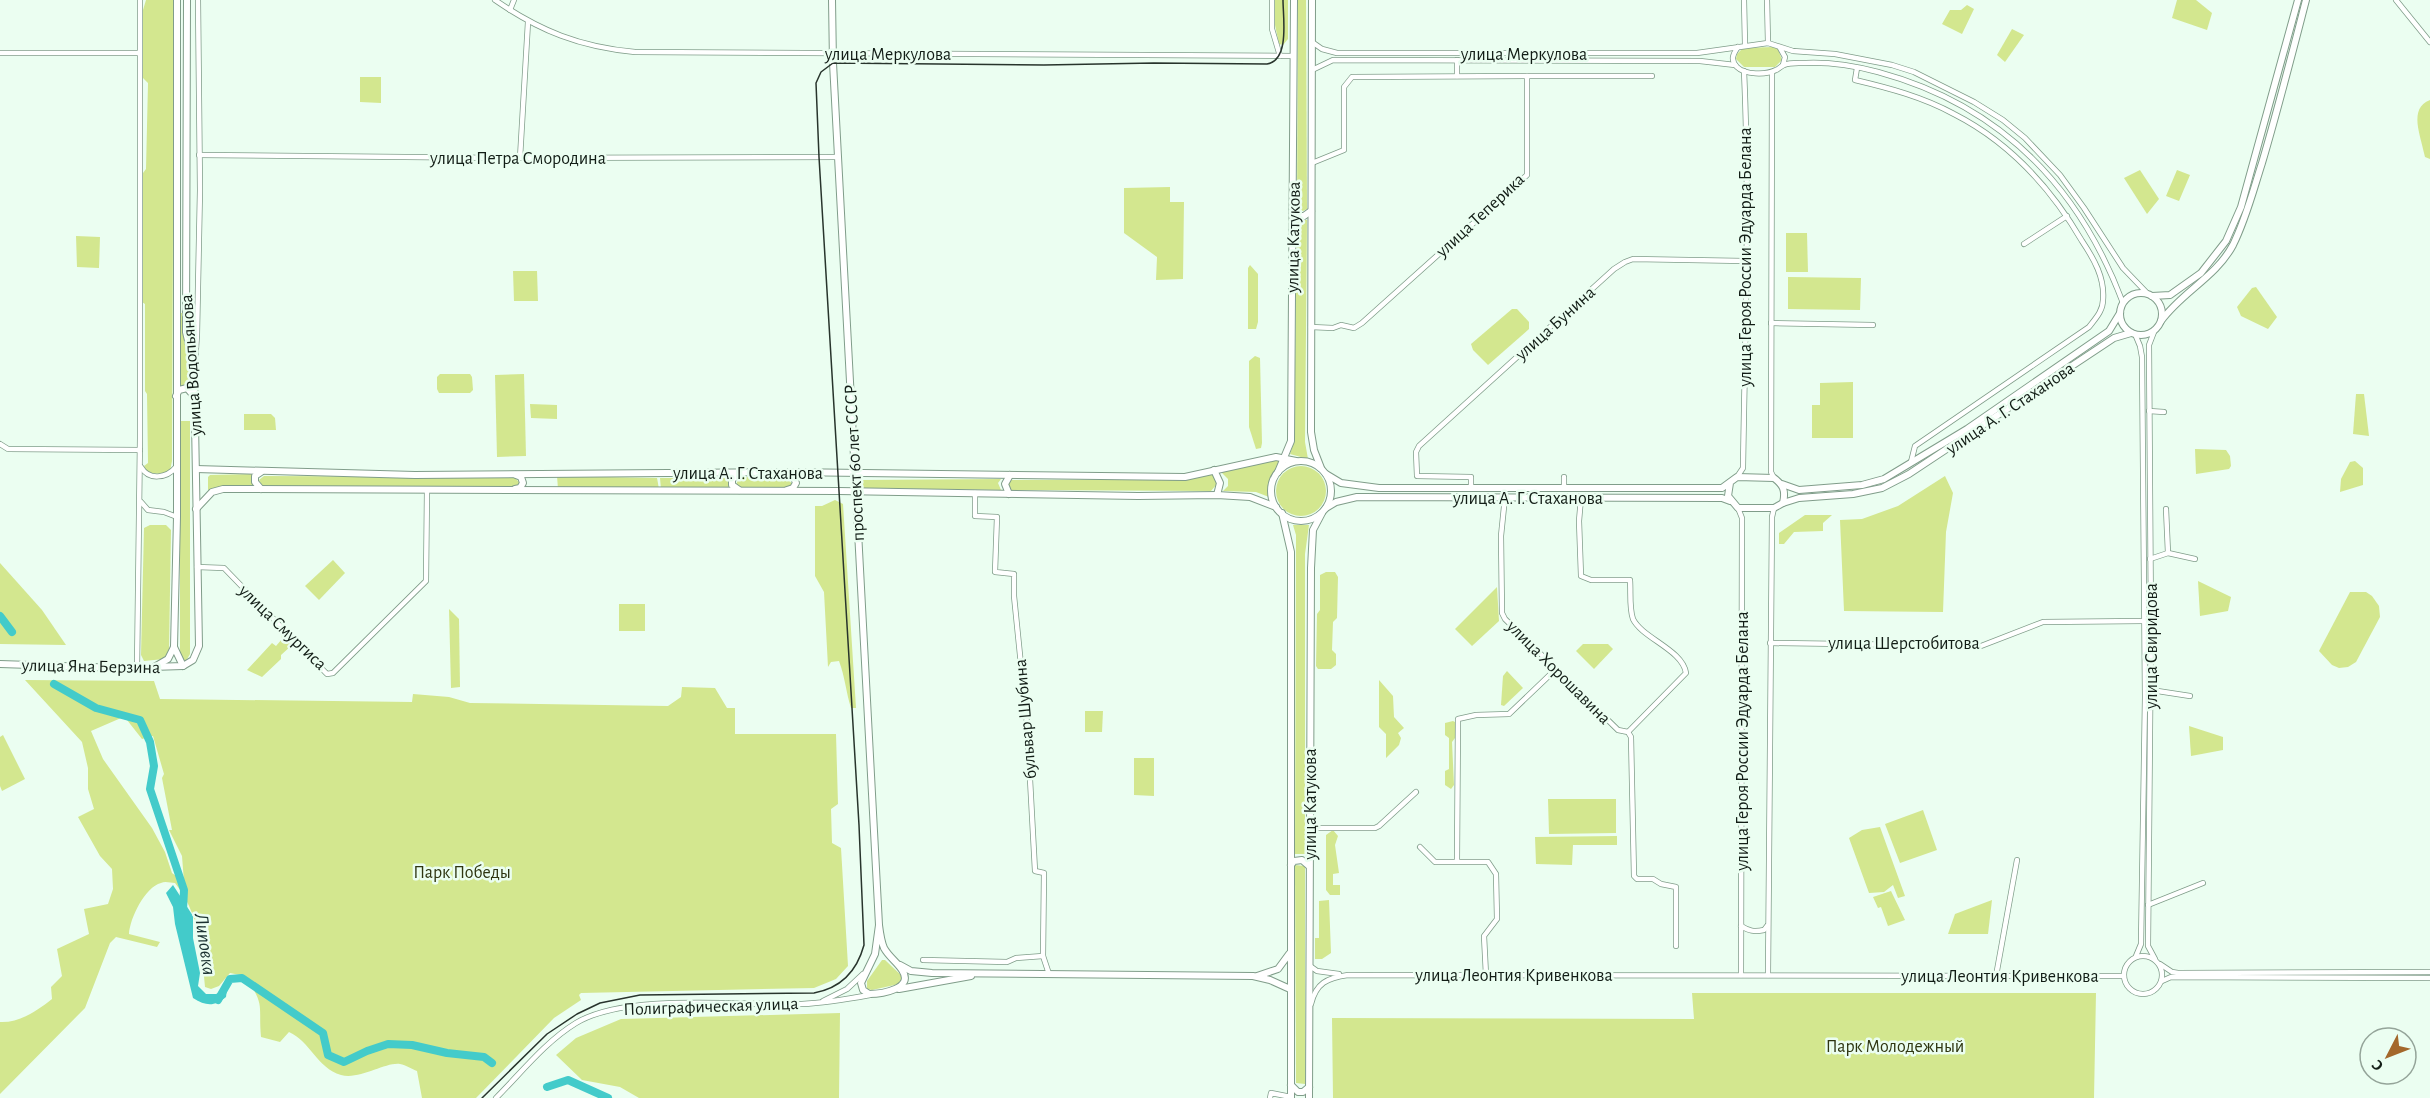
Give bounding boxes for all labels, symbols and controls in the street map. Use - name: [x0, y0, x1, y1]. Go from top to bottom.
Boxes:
- street label: улица Меркулова: [824, 46, 951, 64]
- street label: улица Меркулова: [1460, 46, 1587, 64]
- street label: улица Героя России Эдуарда Белана: [1737, 127, 1755, 388]
- street label: улица Петра Смородина: [429, 150, 606, 168]
- street label: улица Теперика: [1432, 170, 1528, 262]
- street label: улица Катукова: [1284, 181, 1304, 294]
- street label: улица Бунина: [1512, 283, 1599, 365]
- street label: улица Водопьянова: [178, 294, 206, 437]
- street label: улица А. Г. Стаханова: [1942, 359, 2078, 459]
- street label: проспект 60 лет СССР: [842, 384, 868, 542]
- street label: улица А. Г. Стаханова: [672, 465, 823, 483]
- street label: улица А. Г. Стаханова: [1452, 490, 1603, 508]
- street label: улица Смургиса: [234, 581, 330, 674]
- street label: улица Свиридова: [2143, 583, 2161, 710]
- street label: улица Героя России Эдуарда Белана: [1734, 611, 1752, 872]
- street label: улица Хорошавина: [1502, 617, 1614, 728]
- street label: улица Шерстобитова: [1827, 634, 1980, 653]
- street label: улица Яна Берзина: [21, 657, 160, 677]
- street label: бульвар Шубина: [1011, 658, 1040, 780]
- street label: улица Катукова: [1302, 748, 1320, 861]
- park label: Парк Победы: [413, 863, 511, 882]
- water label: Липовка: [191, 911, 219, 976]
- street label: улица Леонтия Кривенкова: [1414, 967, 1613, 985]
- street label: улица Леонтия Кривенкова: [1900, 968, 2099, 986]
- street label: Полиграфическая улица: [623, 995, 799, 1019]
- north arrow: [2358, 1026, 2418, 1086]
- park label: Парк Молодежный: [1826, 1038, 1964, 1056]
- text: С: [2369, 1057, 2387, 1074]

